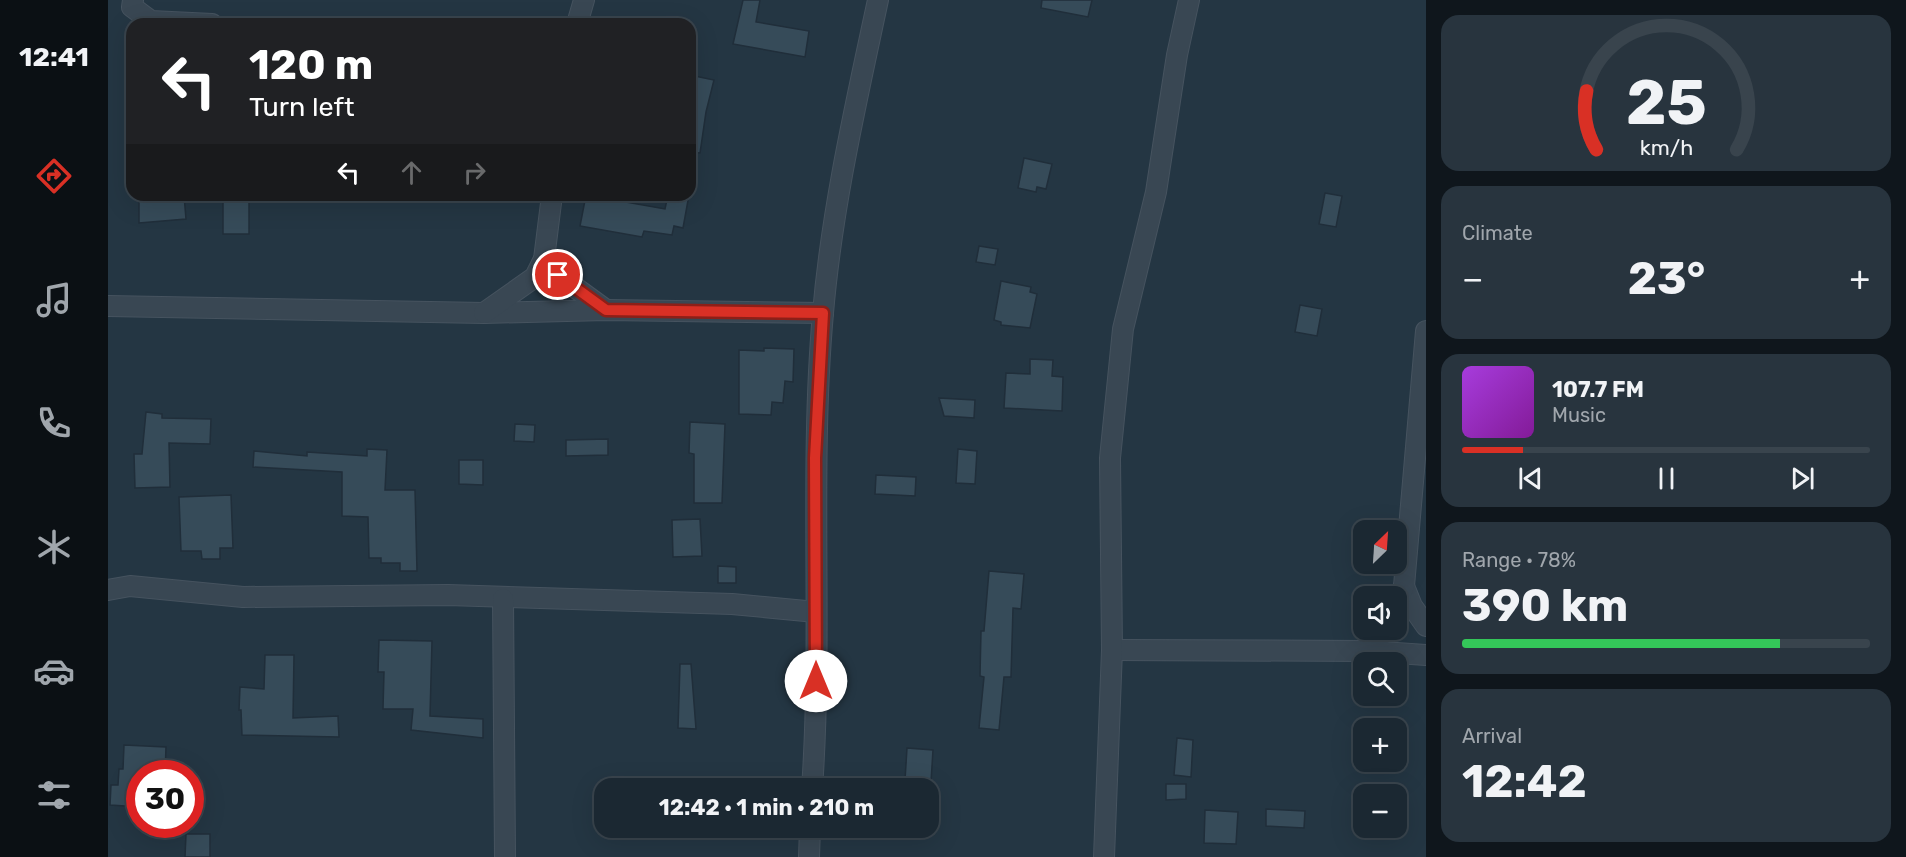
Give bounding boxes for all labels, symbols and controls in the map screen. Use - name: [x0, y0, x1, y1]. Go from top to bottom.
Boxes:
- text: 120 m: [249, 40, 373, 90]
- text: 12:41: [19, 41, 89, 73]
- icon: left: [150, 42, 228, 120]
- text: 25: [1626, 66, 1706, 140]
- text: Turn left: [249, 91, 354, 123]
- text: km/h: [1639, 135, 1693, 160]
- icon: directions: [33, 155, 75, 197]
- icon: left: [332, 156, 365, 189]
- icon: ahead: [395, 156, 428, 189]
- icon: right: [458, 156, 491, 189]
- text: Climate: [1462, 221, 1533, 245]
- pin: [532, 249, 583, 300]
- text: 23°: [1628, 252, 1705, 305]
- icon: arrive: [541, 258, 574, 291]
- text: −: [1462, 259, 1483, 298]
- text: +: [1849, 259, 1870, 298]
- icon: music: [33, 279, 75, 321]
- text: 107.7 FM: [1552, 376, 1644, 403]
- icon: phone: [33, 402, 75, 444]
- text: Music: [1552, 403, 1606, 427]
- icon: previous: [1514, 462, 1547, 495]
- icon: pause: [1650, 462, 1683, 495]
- icon: next: [1786, 462, 1819, 495]
- north arrow: [1353, 520, 1407, 574]
- map controls: [1353, 520, 1407, 838]
- icon: climate: [33, 526, 75, 568]
- text: Range · 78%: [1462, 548, 1576, 572]
- text: 390 km: [1462, 579, 1628, 632]
- button: sound: [1353, 586, 1407, 640]
- position arrow: [784, 649, 848, 713]
- icon: car: [33, 650, 75, 692]
- button: search: [1353, 652, 1407, 706]
- button: +: [1353, 718, 1407, 772]
- text: Arrival: [1462, 724, 1522, 748]
- text: 12:42: [1462, 755, 1587, 808]
- speed limit sign: 30: [126, 760, 204, 838]
- icon: filters: [33, 774, 75, 816]
- button: −: [1353, 784, 1407, 838]
- text: 12:42 · 1 min · 210 m: [659, 794, 874, 821]

